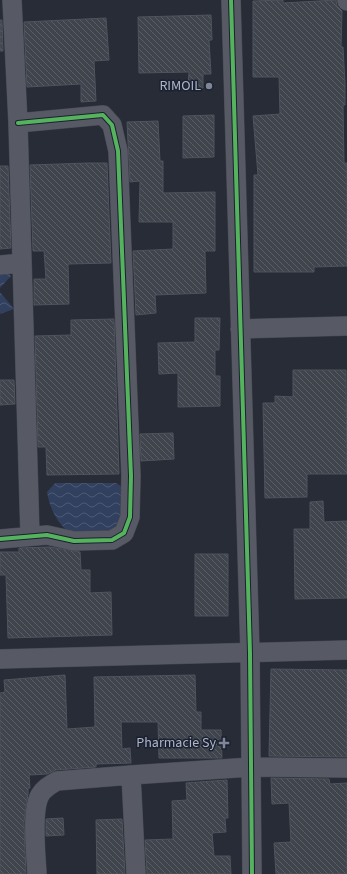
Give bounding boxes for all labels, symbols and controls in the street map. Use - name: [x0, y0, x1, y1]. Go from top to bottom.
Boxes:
- place label: RIMOIL: [159, 76, 201, 96]
- marker: RIMOIL: [204, 81, 214, 91]
- place label: Pharmacie Sy: [136, 733, 216, 753]
- marker: Pharmacie Sy: [219, 738, 229, 748]

